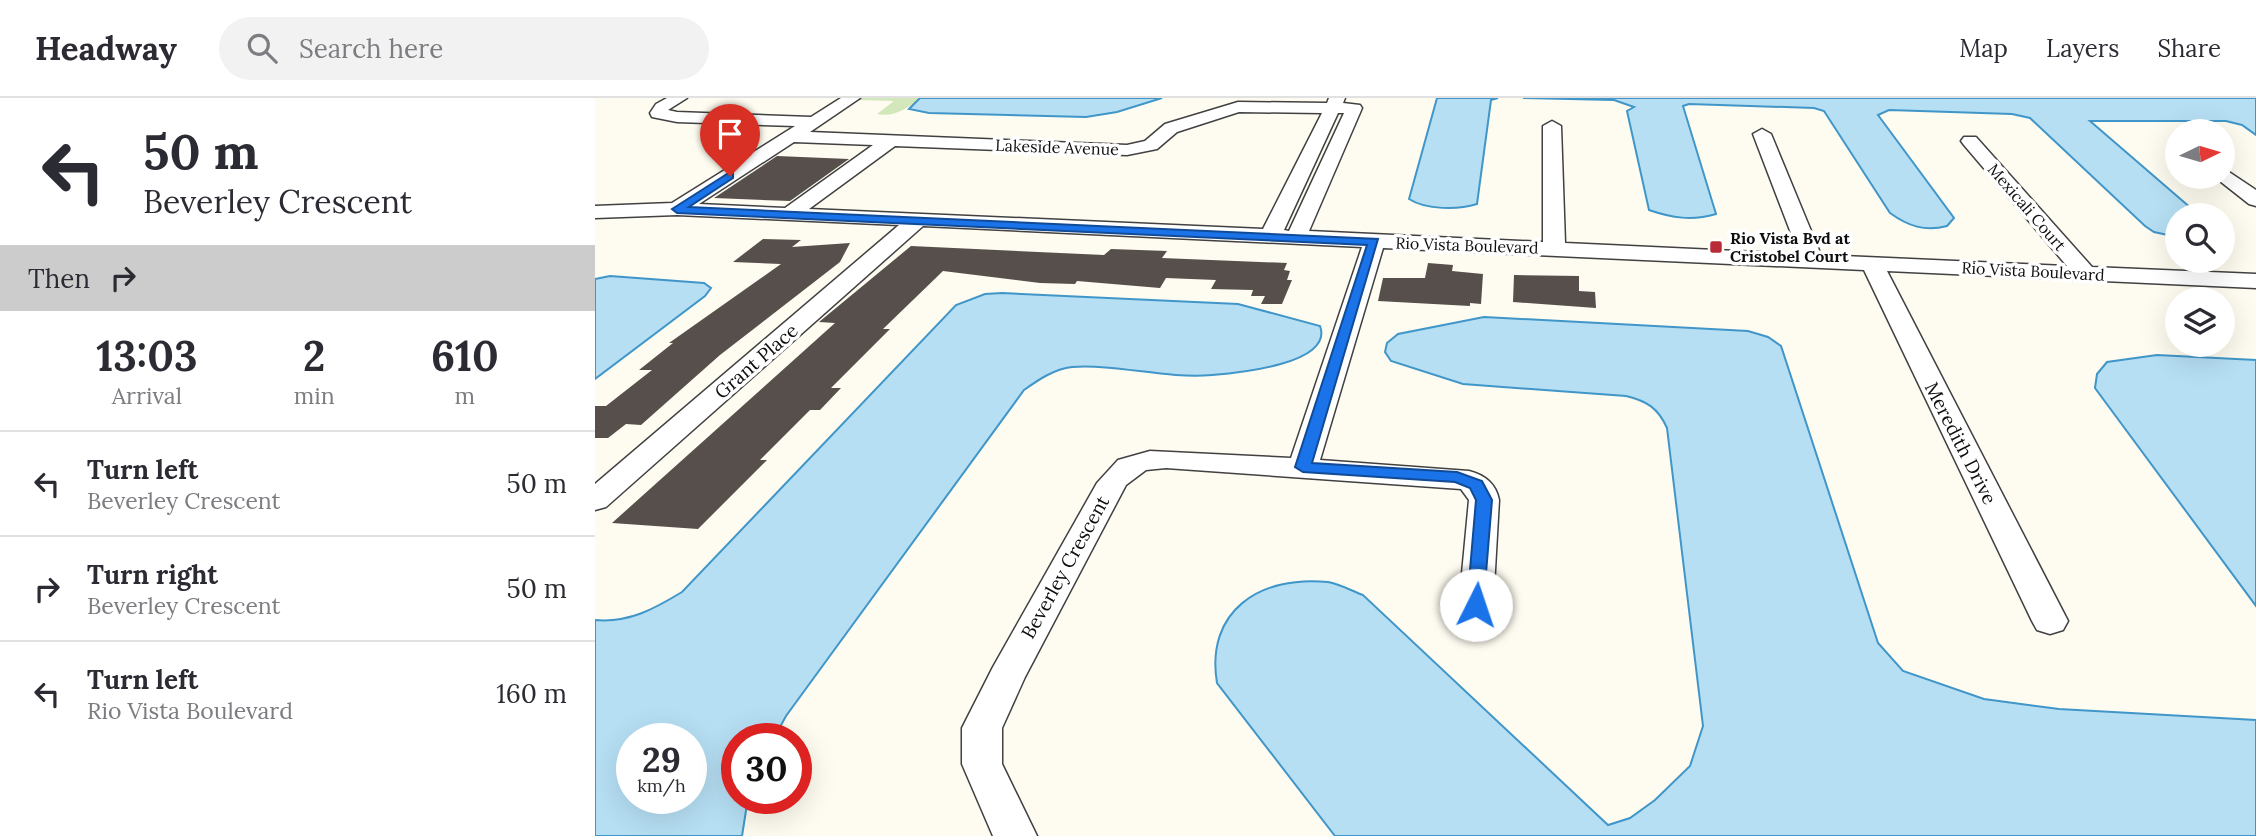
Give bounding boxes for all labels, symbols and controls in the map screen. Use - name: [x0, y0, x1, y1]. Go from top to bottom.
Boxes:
- search box: [219, 17, 709, 80]
- text: Headway: [35, 27, 177, 69]
- icon: search: [243, 29, 281, 67]
- text: Search here: [299, 32, 443, 65]
- text: Map: [1959, 33, 2008, 64]
- text: Layers: [2046, 33, 2119, 64]
- text: Share: [2157, 33, 2221, 64]
- pin: [700, 104, 760, 176]
- icon: arrive: [711, 115, 749, 153]
- north arrow: [2165, 119, 2235, 189]
- map controls: [2165, 119, 2235, 357]
- text: 50 m: [143, 120, 259, 182]
- icon: left: [28, 126, 119, 217]
- street label: Lakeside Avenue: [995, 135, 1119, 159]
- street label: Mexicali Court: [1984, 159, 2071, 255]
- text: Beverley Crescent: [143, 181, 412, 222]
- button: search: [2165, 203, 2235, 273]
- place label: Rio Vista Bvd at Cristobel Court: [1730, 228, 1850, 266]
- street label: Rio Vista Boulevard: [1395, 233, 1539, 258]
- marker: Rio Vista Bvd at Cristobel Court: [1708, 239, 1724, 255]
- street label: Rio Vista Boulevard: [1961, 257, 2105, 285]
- icon: right: [104, 259, 142, 297]
- text: Then: [28, 262, 90, 295]
- button: layers: [2165, 287, 2235, 357]
- street label: Grant Place: [709, 318, 803, 404]
- text: 13:03: [96, 329, 198, 383]
- text: 2: [303, 329, 325, 383]
- text: 610: [431, 329, 499, 383]
- street label: Meredith Drive: [1920, 378, 2002, 508]
- text: Arrival: [112, 381, 182, 410]
- text: min: [294, 381, 335, 410]
- text: m: [455, 381, 475, 410]
- text: Turn left: [87, 453, 198, 486]
- icon: left: [28, 465, 66, 503]
- text: 50 m: [507, 467, 567, 500]
- text: Beverley Crescent: [87, 486, 281, 515]
- street label: Beverley Crescent: [1016, 491, 1115, 643]
- text: Turn right: [87, 558, 218, 591]
- position arrow: [1439, 568, 1513, 642]
- icon: right: [28, 570, 66, 608]
- text: 50 m: [507, 572, 567, 605]
- text: Beverley Crescent: [87, 591, 281, 620]
- text: Turn left: [87, 663, 198, 696]
- icon: left: [28, 675, 66, 713]
- text: 160 m: [496, 677, 567, 710]
- text: Rio Vista Boulevard: [87, 696, 293, 725]
- speed limit sign: 30: [721, 723, 812, 814]
- text: 29: [642, 737, 681, 782]
- text: km/h: [637, 774, 686, 797]

